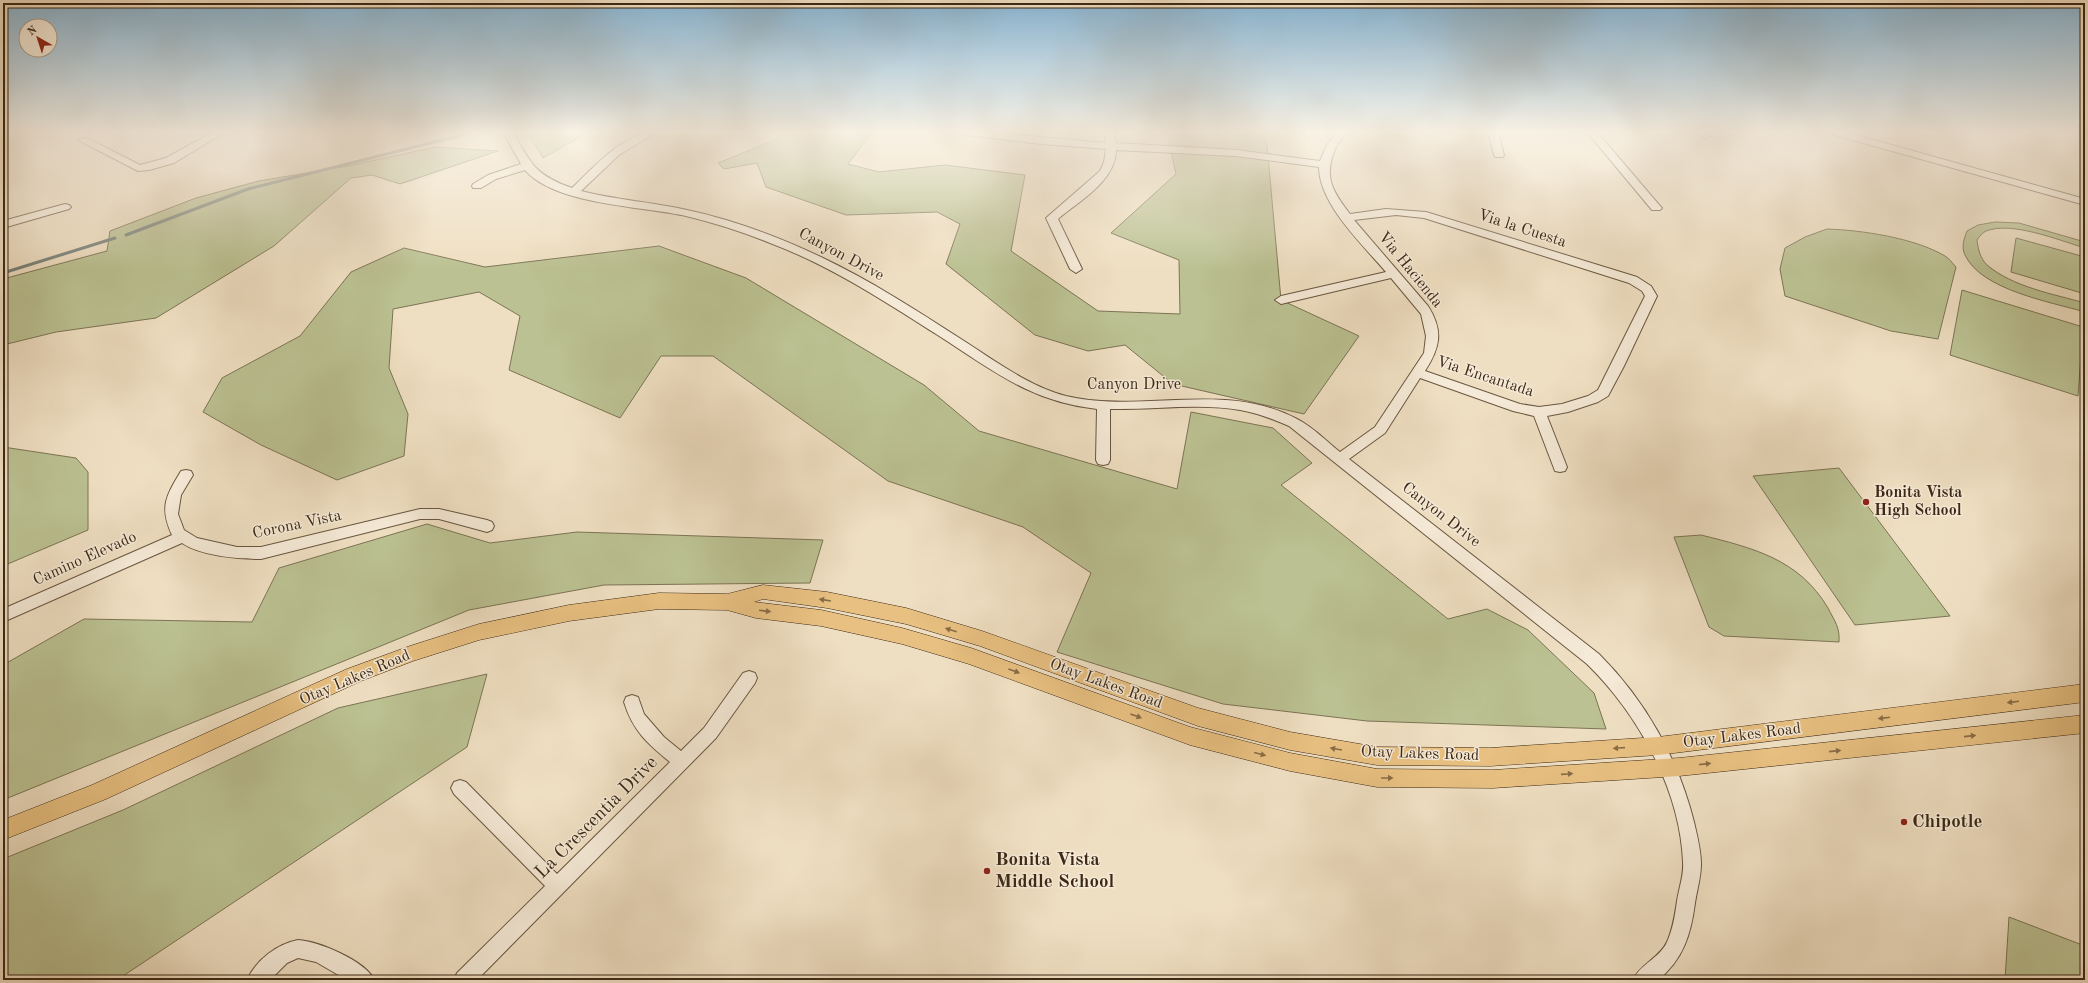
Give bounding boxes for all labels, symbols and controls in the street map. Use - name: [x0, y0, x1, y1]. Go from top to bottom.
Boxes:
- north arrow: [18, 18, 58, 58]
- text: N: [26, 24, 40, 38]
- street label: Via la Cuesta: [1476, 207, 1568, 251]
- street label: Canyon Drive: [796, 226, 886, 284]
- street label: Via Hacienda: [1375, 229, 1445, 311]
- street label: Via Encantada: [1434, 354, 1536, 400]
- street label: Canyon Drive: [1087, 377, 1181, 393]
- street label: Canyon Drive: [1399, 480, 1483, 550]
- place label: Bonita Vista High School: [1874, 485, 1962, 519]
- marker: Bonita Vista High School: [1861, 497, 1871, 507]
- street label: Corona Vista: [251, 508, 343, 542]
- street label: Camino Elevado: [31, 529, 139, 589]
- one-way arrow: [818, 597, 831, 603]
- one-way arrow: [759, 608, 771, 614]
- one-way arrow: [945, 627, 957, 633]
- street label: Otay Lakes Road: [297, 647, 413, 709]
- street label: Otay Lakes Road: [1047, 656, 1165, 712]
- one-way arrow: [1008, 669, 1020, 675]
- one-way arrow: [2007, 699, 2019, 705]
- one-way arrow: [1130, 713, 1142, 719]
- one-way arrow: [1878, 715, 1890, 721]
- street label: Otay Lakes Road: [1682, 721, 1802, 751]
- one-way arrow: [1964, 733, 1976, 739]
- street label: Otay Lakes Road: [1360, 744, 1480, 764]
- one-way arrow: [1613, 745, 1625, 752]
- one-way arrow: [1330, 746, 1342, 752]
- one-way arrow: [1829, 747, 1841, 754]
- one-way arrow: [1254, 752, 1266, 758]
- street label: La Crescentia Drive: [532, 753, 662, 883]
- one-way arrow: [1699, 761, 1711, 767]
- one-way arrow: [1561, 770, 1573, 777]
- one-way arrow: [1381, 775, 1394, 781]
- place label: Chipotle: [1912, 813, 1982, 832]
- marker: Chipotle: [1899, 817, 1909, 827]
- place label: Bonita Vista Middle School: [995, 851, 1115, 892]
- marker: Bonita Vista Middle School: [982, 866, 992, 876]

